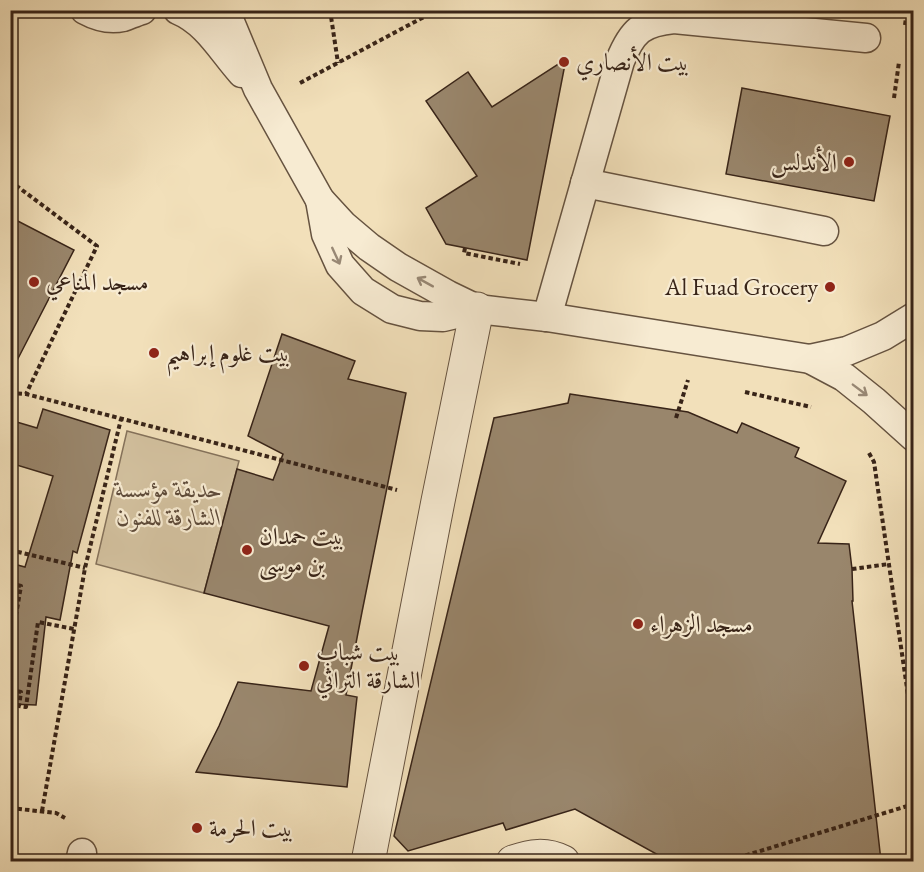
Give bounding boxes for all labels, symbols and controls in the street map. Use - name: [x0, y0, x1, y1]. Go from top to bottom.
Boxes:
- place label: بيت الأنصاري: [576, 46, 689, 81]
- marker: بيت الأنصاري: [557, 55, 571, 69]
- place label: الأندلس: [771, 146, 837, 178]
- marker: الأندلس: [842, 155, 856, 169]
- one-way arrow: [331, 246, 342, 264]
- place label: مسجد المناعي: [46, 266, 149, 301]
- place label: Al Fuad Grocery: [664, 271, 818, 302]
- marker: مسجد المناعي: [27, 275, 41, 289]
- one-way arrow: [417, 276, 434, 288]
- marker: Al Fuad Grocery: [823, 280, 837, 294]
- place label: بيت غلوم إبراهيم: [166, 337, 290, 377]
- marker: بيت غلوم إبراهيم: [147, 346, 161, 360]
- one-way arrow: [851, 383, 867, 396]
- park label: حديقة مؤسسة الشارقة للفنون: [113, 473, 223, 532]
- place label: بيت حمدان بن موسى: [259, 520, 344, 581]
- marker: بيت حمدان بن موسى: [240, 543, 254, 557]
- place label: مسجد الزهراء: [650, 608, 753, 639]
- marker: مسجد الزهراء: [631, 617, 645, 631]
- place label: بيت شباب الشارقة التراثي: [316, 636, 421, 699]
- marker: بيت شباب الشارقة التراثي: [297, 659, 311, 673]
- place label: بيت الحرمة: [209, 812, 293, 843]
- marker: بيت الحرمة: [190, 821, 204, 835]

